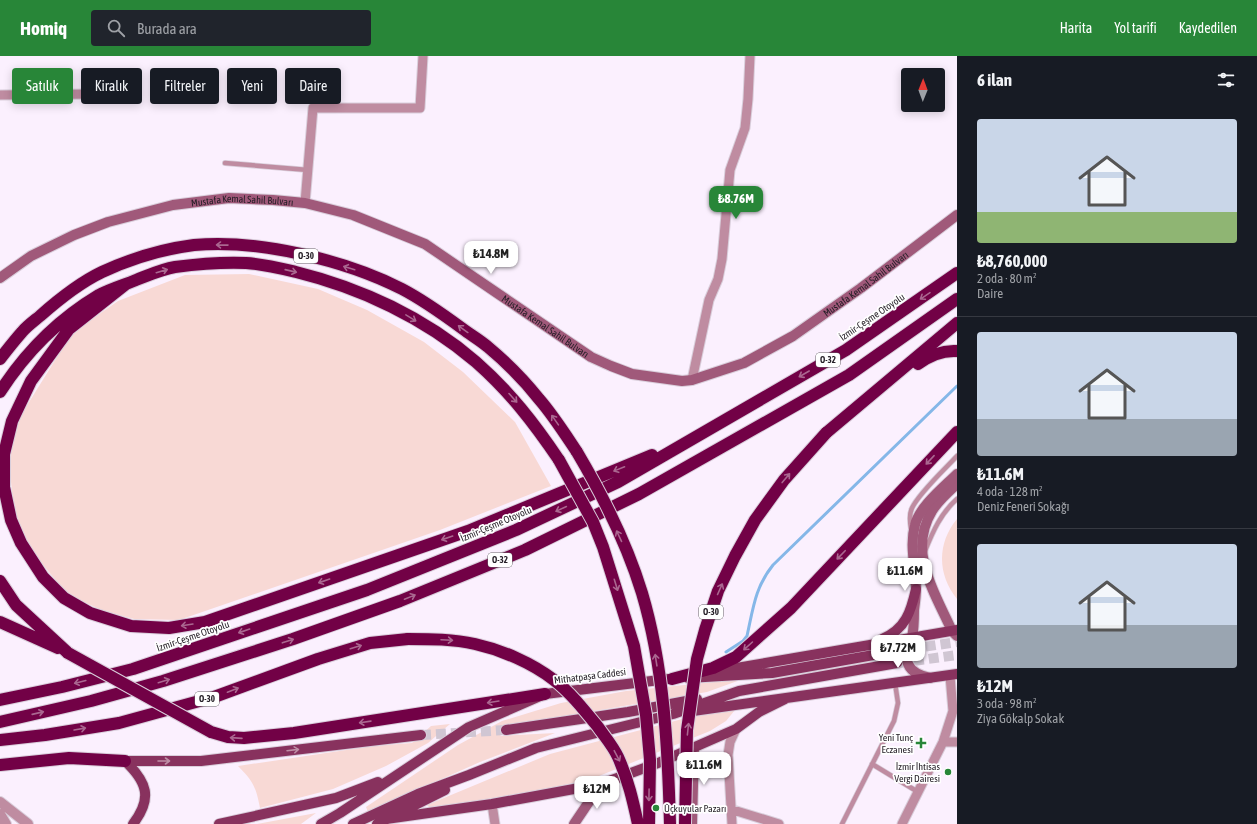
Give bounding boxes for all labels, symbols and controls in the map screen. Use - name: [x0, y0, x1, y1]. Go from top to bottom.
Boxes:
- search box: [91, 10, 371, 46]
- text: Homiq: [20, 17, 67, 39]
- icon: search: [105, 17, 127, 39]
- text: Burada ara: [137, 20, 197, 37]
- text: Harita: [1060, 20, 1092, 36]
- text: Yol tarifi: [1114, 20, 1157, 36]
- text: Kaydedilen: [1179, 20, 1237, 36]
- chip: Satılık: [12, 68, 73, 104]
- chip: Kiralık: [81, 68, 142, 104]
- chip: Filtreler: [150, 68, 219, 104]
- chip: Yeni: [227, 68, 277, 104]
- chip: Daire: [285, 68, 341, 104]
- north arrow: [901, 68, 945, 112]
- map controls: [901, 68, 945, 112]
- icon: filters: [1215, 69, 1237, 91]
- text: 6 ilan: [977, 70, 1012, 90]
- icon: home: [1071, 145, 1143, 217]
- pin: ₺8.76M: [703, 186, 769, 220]
- text: ₺8.76M: [718, 191, 754, 206]
- street label: Mustafa Kemal Sahil Bulvarı: [190, 192, 294, 208]
- one-way arrow: [216, 241, 229, 249]
- pin: ₺14.8M: [458, 241, 524, 275]
- text: ₺14.8M: [473, 246, 509, 261]
- road number: O-30: [294, 249, 318, 263]
- street label: Mustafa Kemal Sahil Bulvarı: [821, 249, 910, 319]
- text: ₺8,760,000: [977, 251, 1047, 271]
- one-way arrow: [343, 264, 356, 271]
- one-way arrow: [155, 267, 168, 274]
- one-way arrow: [284, 268, 297, 275]
- text: 2 oda · 80 m²: [977, 271, 1037, 286]
- text: Daire: [977, 286, 1003, 301]
- street label: İzmir-Çeşme Otoyolu: [837, 291, 907, 343]
- one-way arrow: [920, 292, 931, 300]
- street label: Mustafa Kemal Sahil Bulvarı: [500, 293, 591, 360]
- one-way arrow: [405, 314, 417, 322]
- one-way arrow: [458, 325, 469, 333]
- road number: O-32: [816, 353, 840, 367]
- icon: home: [1071, 358, 1143, 430]
- one-way arrow: [798, 370, 810, 378]
- one-way arrow: [508, 393, 517, 404]
- one-way arrow: [551, 415, 559, 426]
- one-way arrow: [926, 455, 935, 465]
- text: ₺11.6M: [977, 464, 1024, 484]
- one-way arrow: [614, 465, 626, 473]
- one-way arrow: [781, 473, 790, 483]
- text: 4 oda · 128 m²: [977, 484, 1043, 499]
- text: Deniz Feneri Sokağı: [977, 499, 1070, 514]
- street label: İzmir-Çeşme Otoyolu: [459, 504, 533, 544]
- one-way arrow: [555, 506, 567, 513]
- one-way arrow: [615, 530, 622, 542]
- one-way arrow: [441, 535, 453, 543]
- one-way arrow: [836, 550, 846, 560]
- road number: O-32: [488, 553, 512, 567]
- pin: ₺11.6M: [872, 558, 938, 592]
- text: ₺11.6M: [887, 563, 923, 578]
- icon: home: [1071, 570, 1143, 642]
- one-way arrow: [318, 578, 330, 586]
- one-way arrow: [612, 578, 620, 590]
- one-way arrow: [716, 584, 724, 596]
- one-way arrow: [403, 592, 415, 600]
- road number: O-30: [699, 605, 723, 619]
- street label: İzmir-Çeşme Otoyolu: [155, 618, 231, 654]
- one-way arrow: [181, 621, 194, 629]
- one-way arrow: [238, 628, 250, 636]
- pin: ₺7.72M: [865, 635, 931, 669]
- one-way arrow: [440, 636, 453, 644]
- one-way arrow: [281, 637, 294, 644]
- text: ₺7.72M: [880, 640, 916, 655]
- one-way arrow: [744, 641, 754, 650]
- one-way arrow: [349, 643, 362, 650]
- one-way arrow: [652, 654, 660, 667]
- street label: Mithatpaşa Caddesi: [553, 666, 627, 686]
- text: ₺12M: [977, 676, 1013, 696]
- one-way arrow: [157, 677, 170, 684]
- one-way arrow: [74, 679, 87, 687]
- one-way arrow: [227, 685, 239, 693]
- road number: O-30: [195, 692, 219, 706]
- text: 3 oda · 98 m²: [977, 696, 1037, 711]
- one-way arrow: [487, 698, 500, 706]
- one-way arrow: [31, 708, 44, 716]
- text: Ziya Gökalp Sokak: [977, 711, 1064, 726]
- one-way arrow: [359, 718, 372, 726]
- one-way arrow: [684, 723, 692, 736]
- one-way arrow: [73, 725, 86, 733]
- place label: Yeni Tunç Eczanesi: [879, 732, 913, 755]
- one-way arrow: [230, 734, 243, 741]
- marker: Yeni Tunç Eczanesi: [916, 738, 926, 748]
- one-way arrow: [286, 746, 299, 754]
- one-way arrow: [613, 749, 621, 761]
- pin: ₺11.6M: [671, 752, 737, 786]
- one-way arrow: [157, 757, 170, 765]
- text: ₺11.6M: [686, 757, 722, 772]
- place label: İzmir İhtisas Vergi Dairesi: [894, 761, 940, 784]
- marker: İzmir İhtisas Vergi Dairesi: [943, 767, 953, 777]
- pin: ₺12M: [573, 776, 621, 810]
- text: ₺12M: [583, 781, 611, 796]
- one-way arrow: [646, 788, 653, 801]
- marker: Üçkuyular Pazarı: [651, 803, 661, 813]
- place label: Üçkuyular Pazarı: [664, 803, 726, 814]

